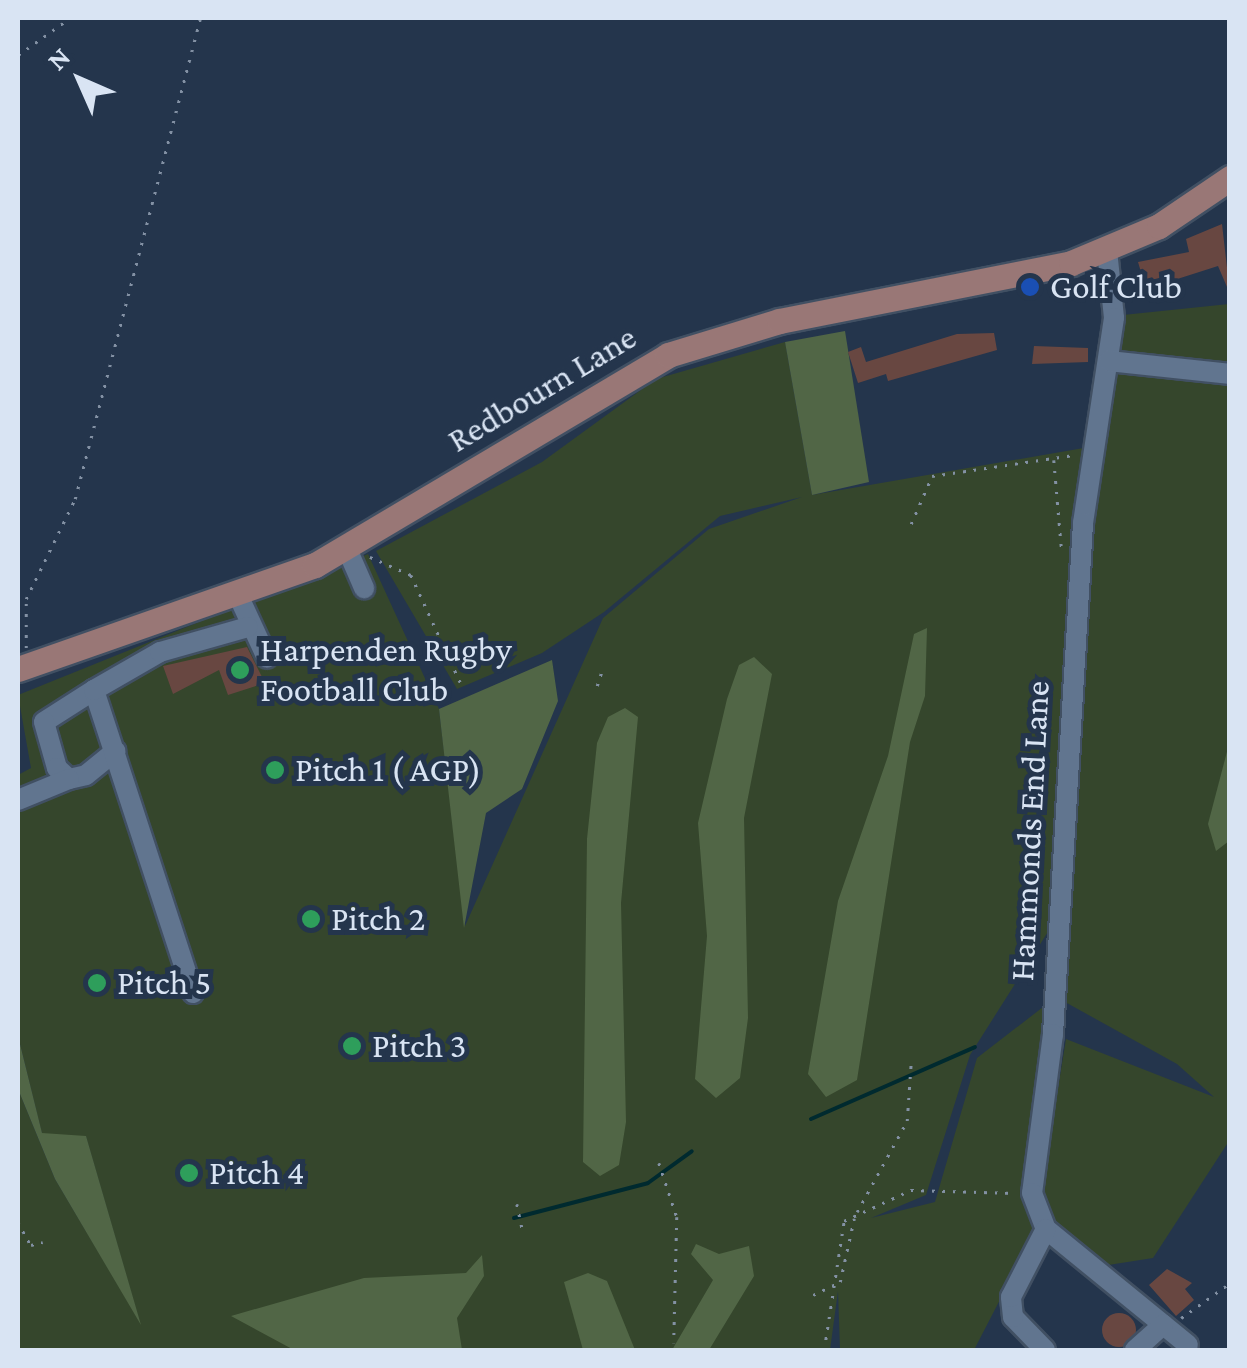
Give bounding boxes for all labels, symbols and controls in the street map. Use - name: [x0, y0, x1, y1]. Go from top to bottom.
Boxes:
- north arrow: [30, 30, 130, 130]
- text: N: [41, 41, 76, 76]
- place label: Golf Club: [1050, 266, 1182, 308]
- marker: Golf Club: [1019, 276, 1041, 298]
- street label: Redbourn Lane: [440, 316, 644, 462]
- place label: Harpenden Rugby Football Club: [260, 629, 512, 711]
- marker: Harpenden Rugby Football Club: [229, 659, 251, 681]
- street label: Hammonds End Lane: [1001, 680, 1059, 982]
- place label: Pitch 1 ( AGP): [295, 749, 481, 791]
- marker: Pitch 1 ( AGP): [264, 759, 286, 781]
- place label: Pitch 2: [331, 898, 425, 940]
- marker: Pitch 2: [300, 908, 322, 930]
- place label: Pitch 5: [117, 962, 211, 1004]
- marker: Pitch 5: [86, 972, 108, 994]
- place label: Pitch 3: [372, 1025, 466, 1067]
- marker: Pitch 3: [341, 1035, 363, 1057]
- place label: Pitch 4: [209, 1152, 305, 1194]
- marker: Pitch 4: [178, 1162, 200, 1184]

